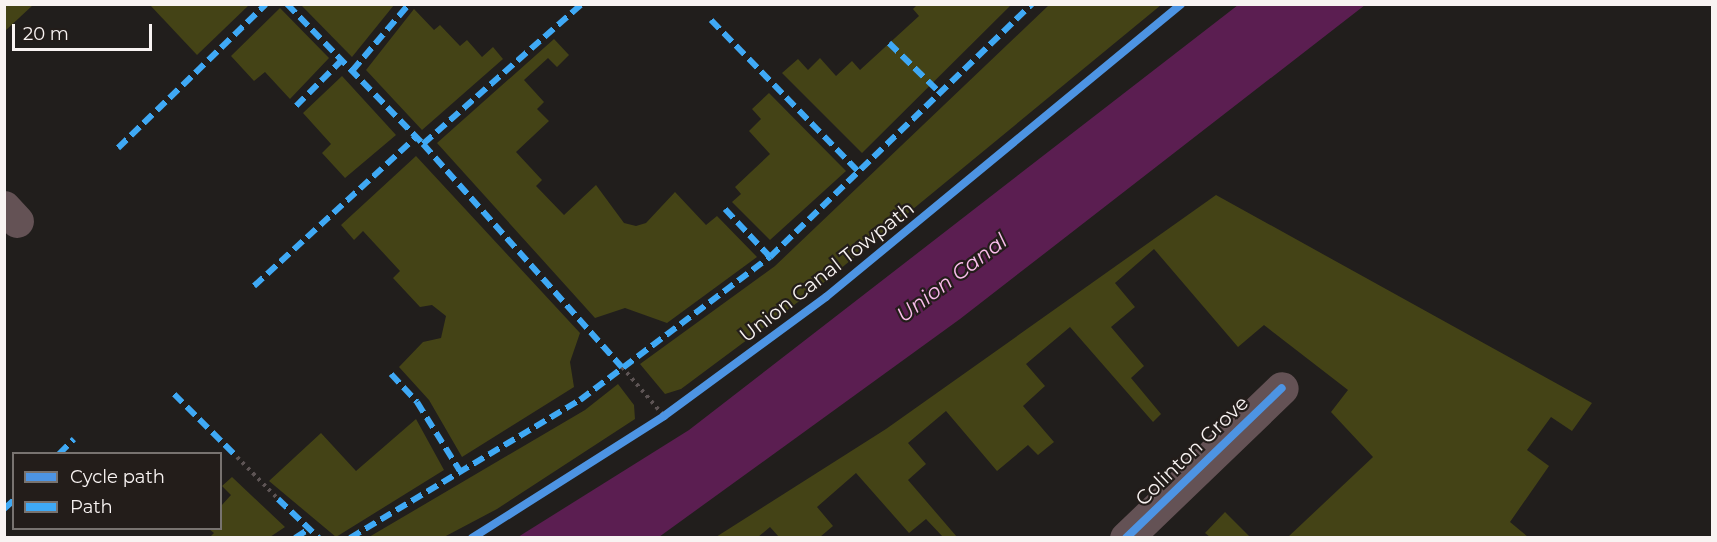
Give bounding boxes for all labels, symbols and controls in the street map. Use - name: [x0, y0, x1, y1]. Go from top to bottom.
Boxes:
- scale bar: [15, 12, 154, 50]
- text: 20 m: [23, 23, 69, 45]
- street label: Union Canal Towpath: [735, 196, 919, 348]
- water label: Union Canal: [892, 228, 1012, 328]
- street label: Colinton Grove: [1131, 391, 1253, 511]
- legend: [12, 452, 222, 530]
- text: Cycle path: [70, 466, 165, 488]
- text: Path: [70, 496, 113, 518]

